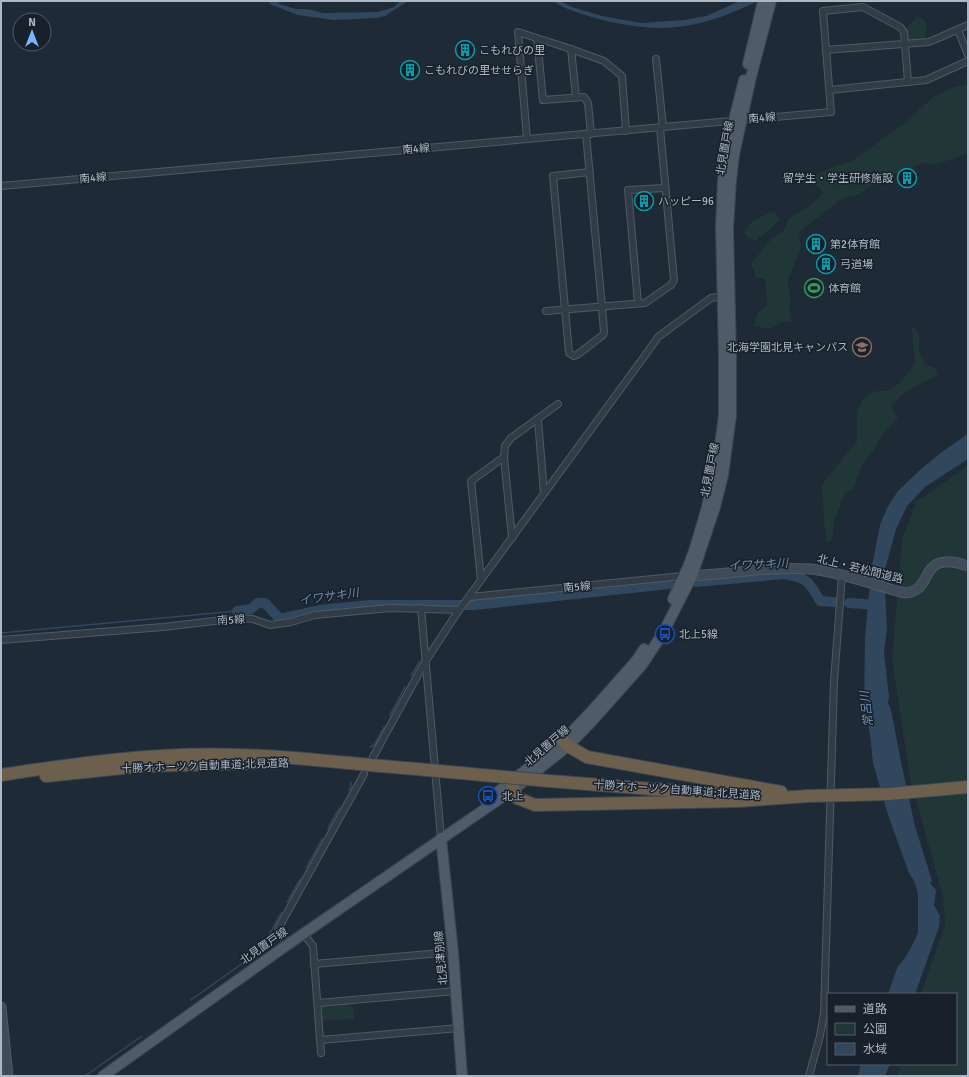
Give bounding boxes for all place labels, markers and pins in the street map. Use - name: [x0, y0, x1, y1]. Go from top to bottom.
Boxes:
- building icon: こもれびの里: [454, 39, 476, 61]
- place label: こもれびの里: [479, 44, 545, 57]
- building icon: こもれびの里せせらぎ: [399, 59, 421, 81]
- place label: こもれびの里せせらぎ: [424, 64, 534, 77]
- building icon: 留学生・学生研修施設: [896, 167, 918, 189]
- place label: 留学生・学生研修施設: [783, 172, 893, 185]
- building icon: ハッピー96: [633, 190, 655, 212]
- place label: ハッピー96: [658, 195, 714, 208]
- building icon: 第2体育館: [805, 233, 827, 255]
- place label: 第2体育館: [830, 238, 880, 251]
- building icon: 弓道場: [815, 253, 837, 275]
- place label: 弓道場: [840, 258, 873, 271]
- sports icon: 体育館: [803, 277, 825, 299]
- place label: 体育館: [828, 282, 861, 295]
- school or university icon: 北海学園北見キャンパス: [851, 336, 873, 358]
- place label: 北海学園北見キャンパス: [727, 341, 848, 354]
- bus stop icon: 北上5線: [654, 623, 676, 645]
- place label: 北上5線: [679, 628, 718, 641]
- bus stop icon: 北上: [477, 785, 499, 807]
- place label: 北上: [502, 790, 524, 803]

